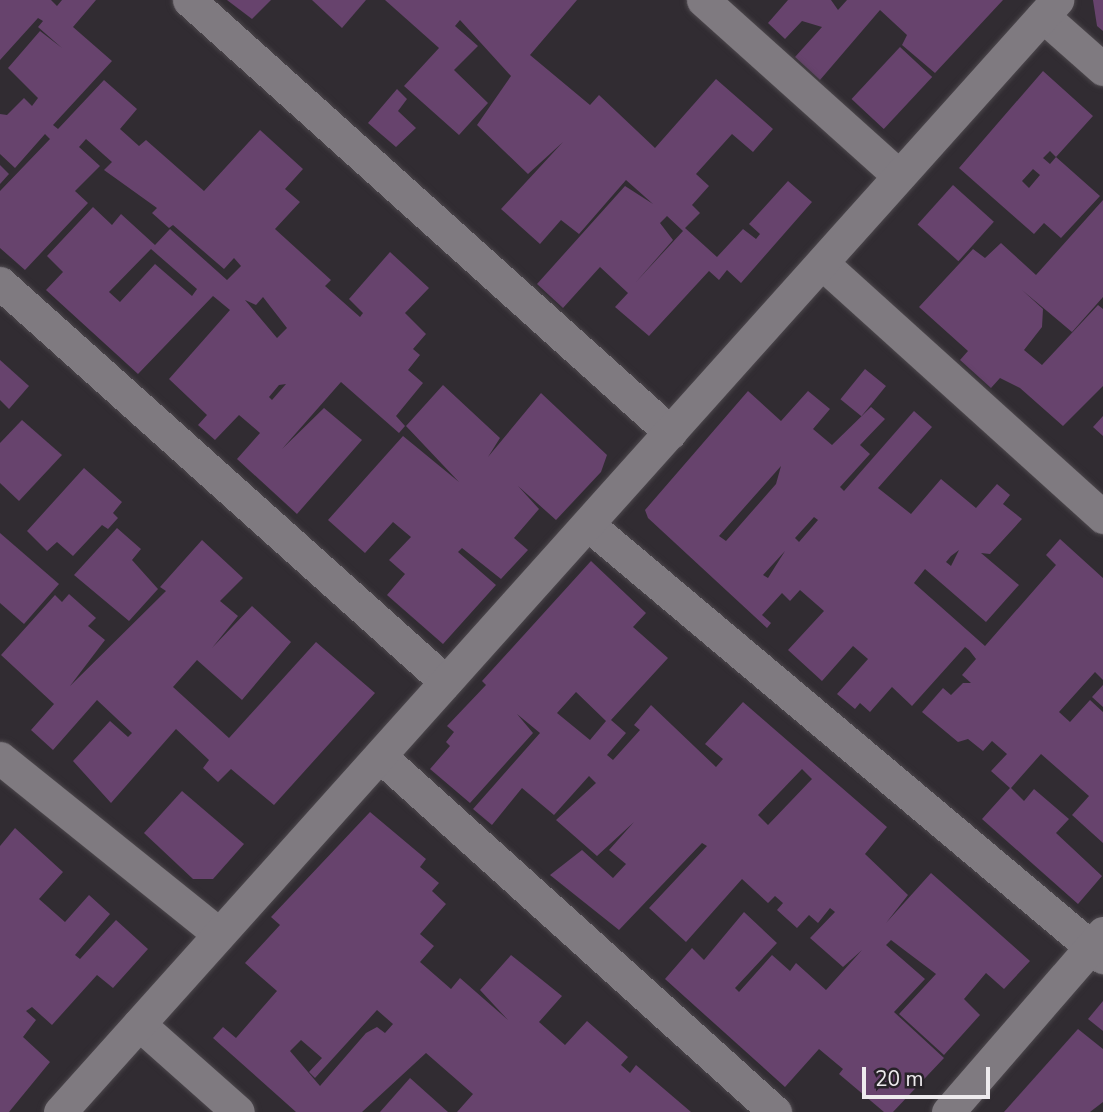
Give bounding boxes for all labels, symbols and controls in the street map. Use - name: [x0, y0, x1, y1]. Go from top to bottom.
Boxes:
- scale bar: [865, 1052, 993, 1096]
- text: 20 m: [875, 1065, 924, 1093]

